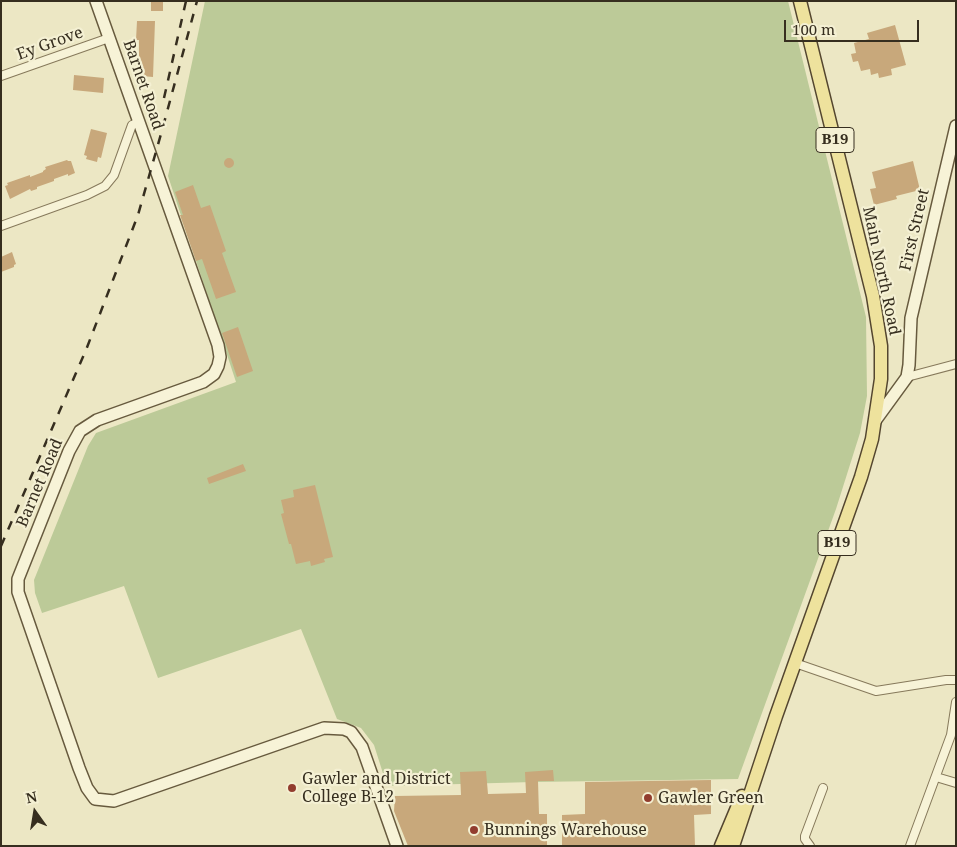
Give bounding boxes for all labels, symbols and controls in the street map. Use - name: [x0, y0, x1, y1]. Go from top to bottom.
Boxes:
- scale bar: [787, 10, 922, 42]
- text: 100 m: [792, 19, 835, 39]
- street label: Ey Grove: [14, 23, 86, 65]
- street label: Barnet Road: [119, 37, 167, 133]
- road number: B19: [816, 128, 854, 152]
- street label: First Street: [896, 187, 934, 273]
- street label: Main North Road: [858, 205, 904, 337]
- street label: Barnet Road: [13, 436, 67, 530]
- road number: B19: [818, 530, 856, 556]
- place label: Gawler and District College B-12: [302, 769, 451, 807]
- marker: Gawler and District College B-12: [286, 782, 298, 794]
- text: N: [24, 786, 39, 807]
- north arrow: [10, 787, 60, 837]
- place label: Gawler Green: [658, 788, 764, 808]
- marker: Gawler Green: [642, 792, 654, 804]
- place label: Bunnings Warehouse: [484, 820, 647, 840]
- marker: Bunnings Warehouse: [468, 824, 480, 836]

